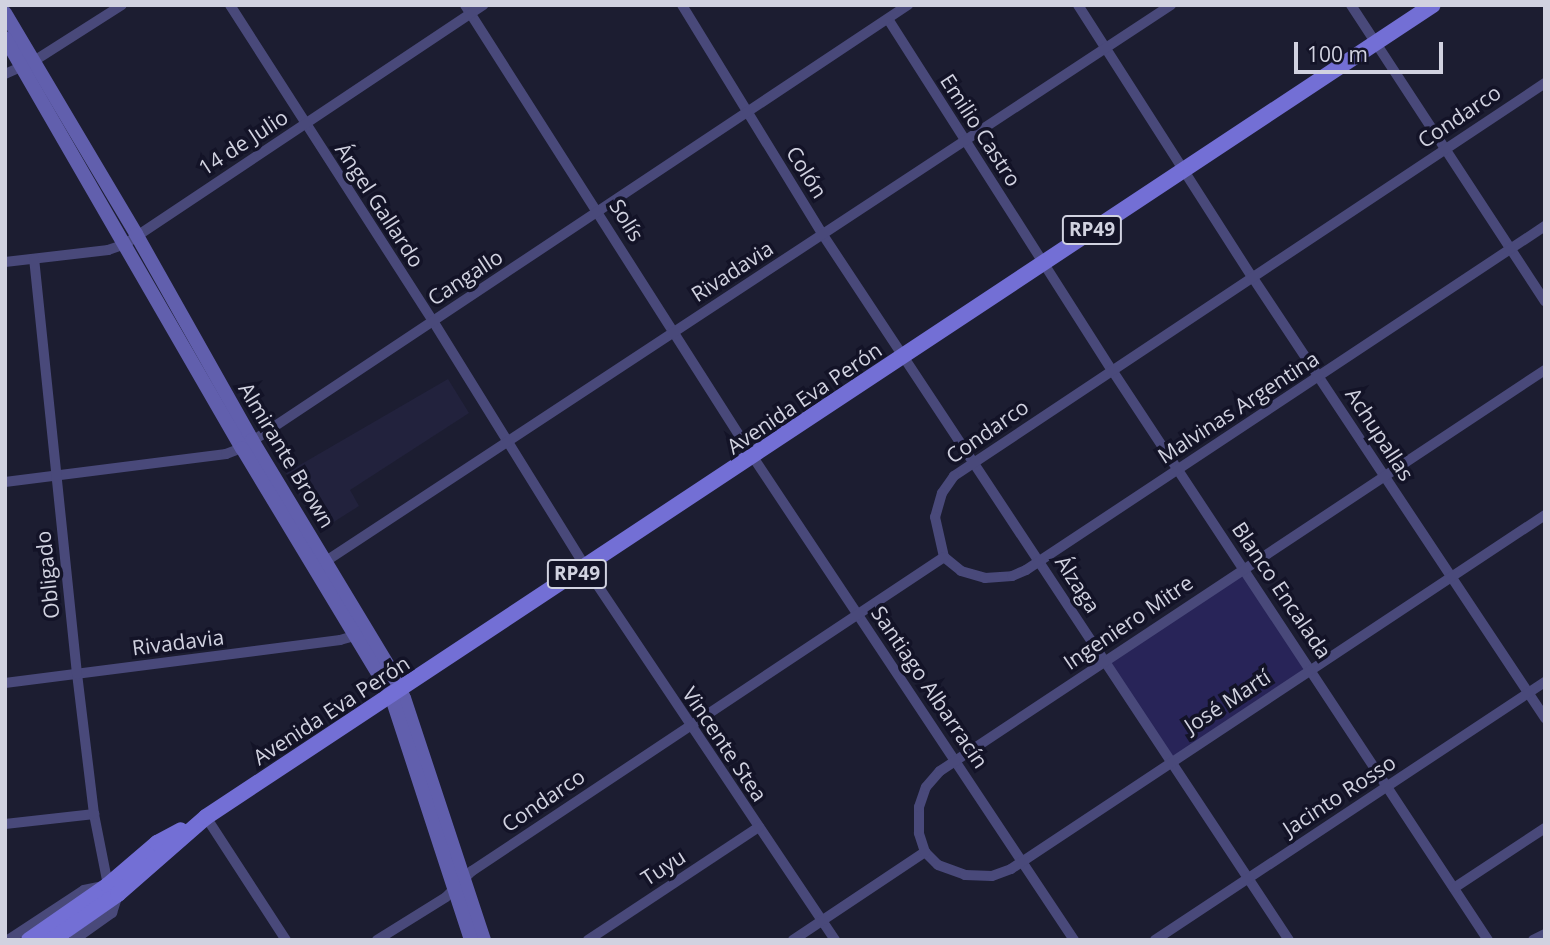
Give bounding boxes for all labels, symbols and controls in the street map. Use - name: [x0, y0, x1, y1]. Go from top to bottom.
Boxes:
- scale bar: [1298, 28, 1447, 72]
- text: 100 m: [1307, 40, 1368, 68]
- street label: Emilio Castro: [935, 69, 1027, 191]
- street label: Condarco: [1413, 79, 1505, 153]
- street label: 14 de Julio: [194, 104, 292, 180]
- street label: Ángel Gallardo: [330, 138, 430, 272]
- street label: Colón: [781, 141, 833, 203]
- street label: Solís: [604, 194, 650, 246]
- road number: RP49: [1060, 214, 1124, 246]
- street label: Rivadavia: [686, 235, 778, 307]
- street label: Cangallo: [423, 244, 507, 310]
- street label: Avenida Eva Perón: [722, 337, 886, 459]
- street label: Malvinas Argentina: [1153, 346, 1323, 468]
- street label: Almirante Brown: [234, 378, 340, 532]
- street label: Achupallas: [1341, 383, 1419, 485]
- street label: Condarco: [941, 394, 1033, 468]
- street label: Blanco Encalada: [1227, 517, 1337, 663]
- street label: Obligado: [30, 530, 64, 620]
- street label: Álzaga: [1050, 551, 1106, 617]
- road number: RP49: [546, 558, 608, 590]
- street label: Ingeniero Mitre: [1059, 569, 1197, 675]
- street label: Santiago Albarracín: [866, 601, 994, 773]
- street label: Rivadavia: [131, 624, 225, 660]
- street label: Avenida Eva Perón: [248, 650, 414, 770]
- street label: José Martí: [1179, 664, 1275, 738]
- street label: Vincente Stea: [677, 682, 773, 806]
- street label: Jacinto Rosso: [1278, 749, 1400, 841]
- street label: Condarco: [497, 763, 589, 837]
- street label: Tuyu: [636, 843, 690, 891]

